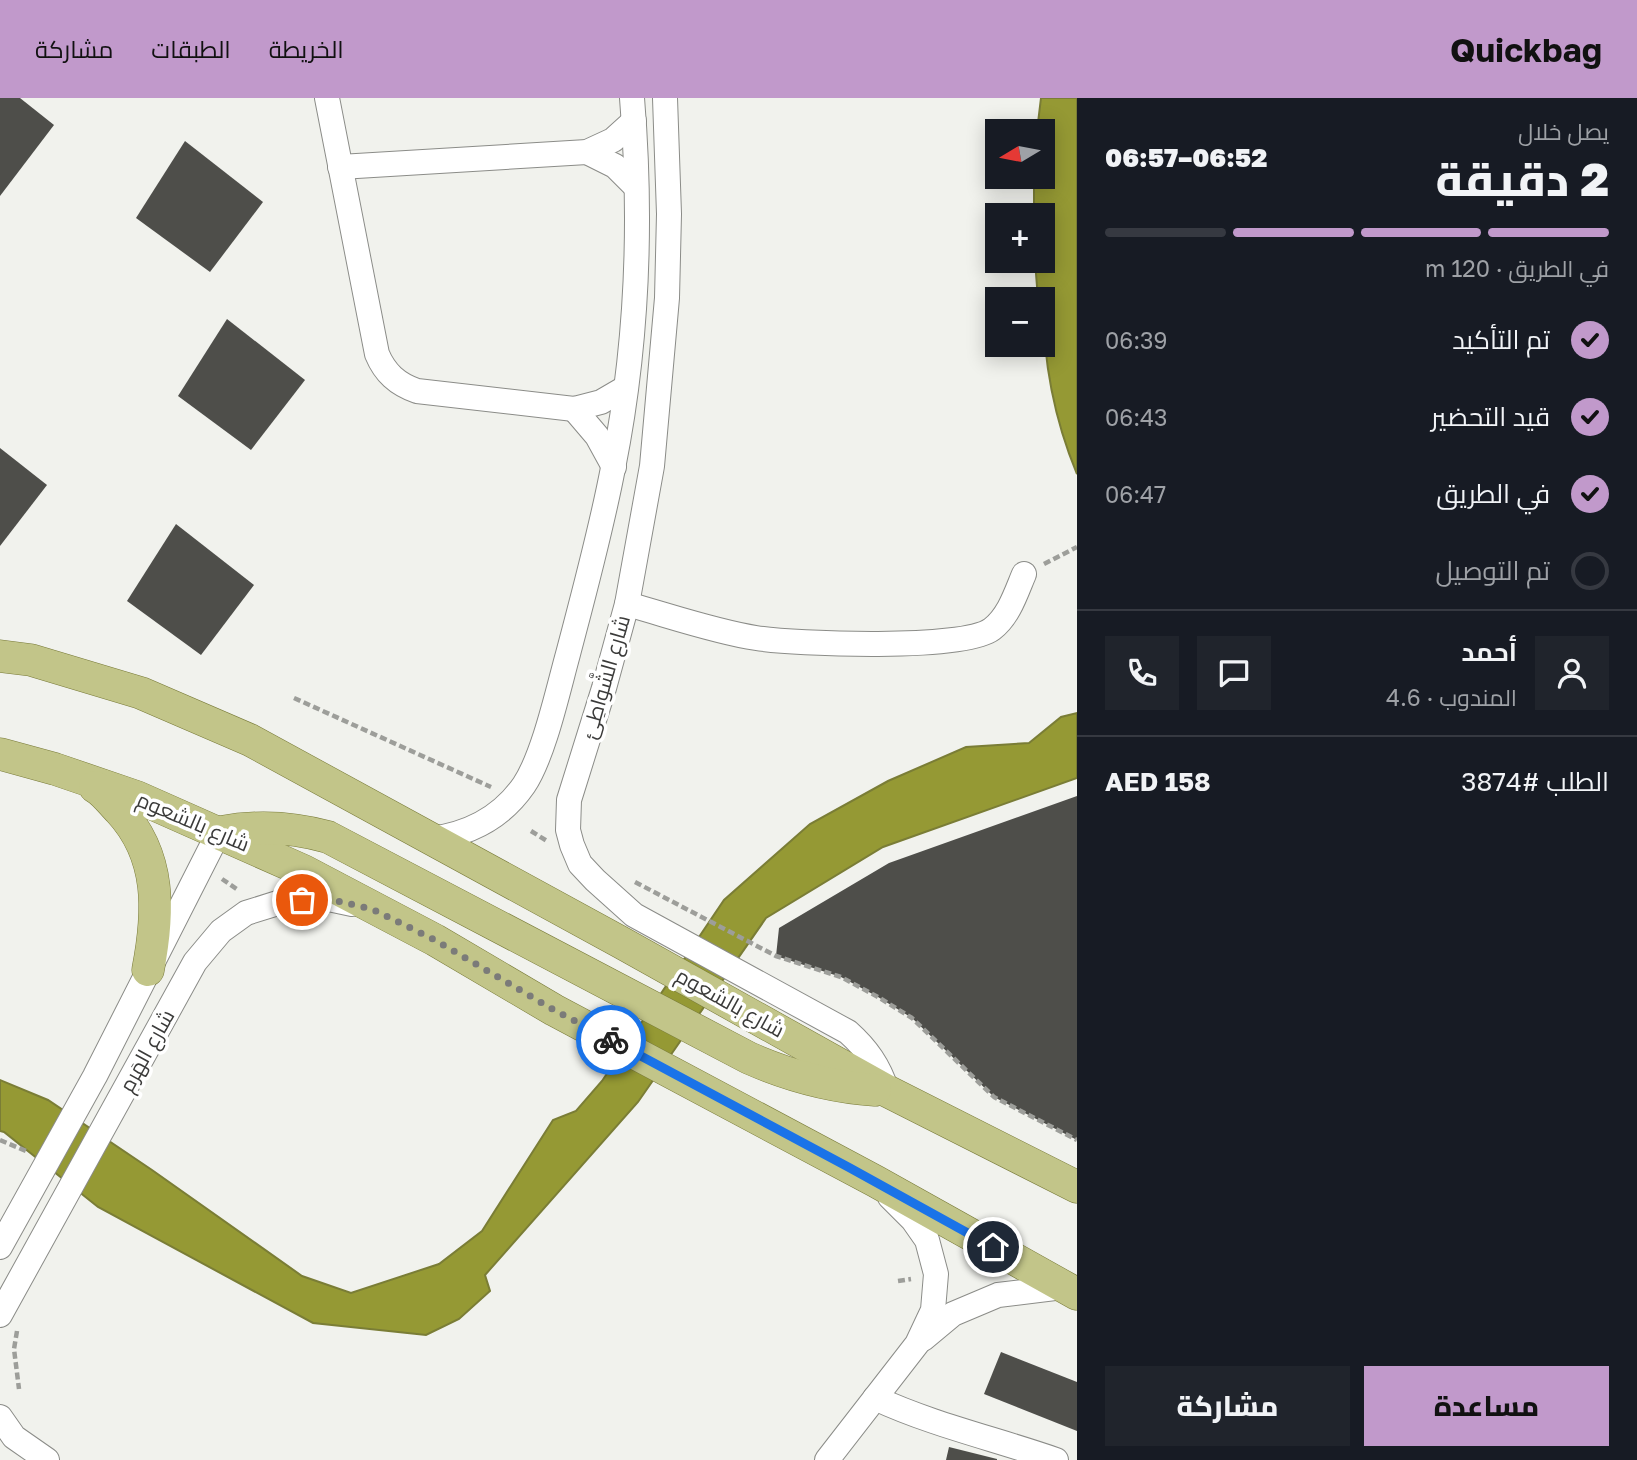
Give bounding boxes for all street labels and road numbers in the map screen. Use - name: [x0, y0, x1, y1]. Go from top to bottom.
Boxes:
- street label: شارع الشَّواطِئ: [572, 611, 637, 742]
- street label: شارع بالشعوم: [132, 786, 254, 858]
- street label: شارع بالشعوم: [671, 962, 789, 1044]
- street label: شارع الهَرم: [113, 1005, 181, 1097]

